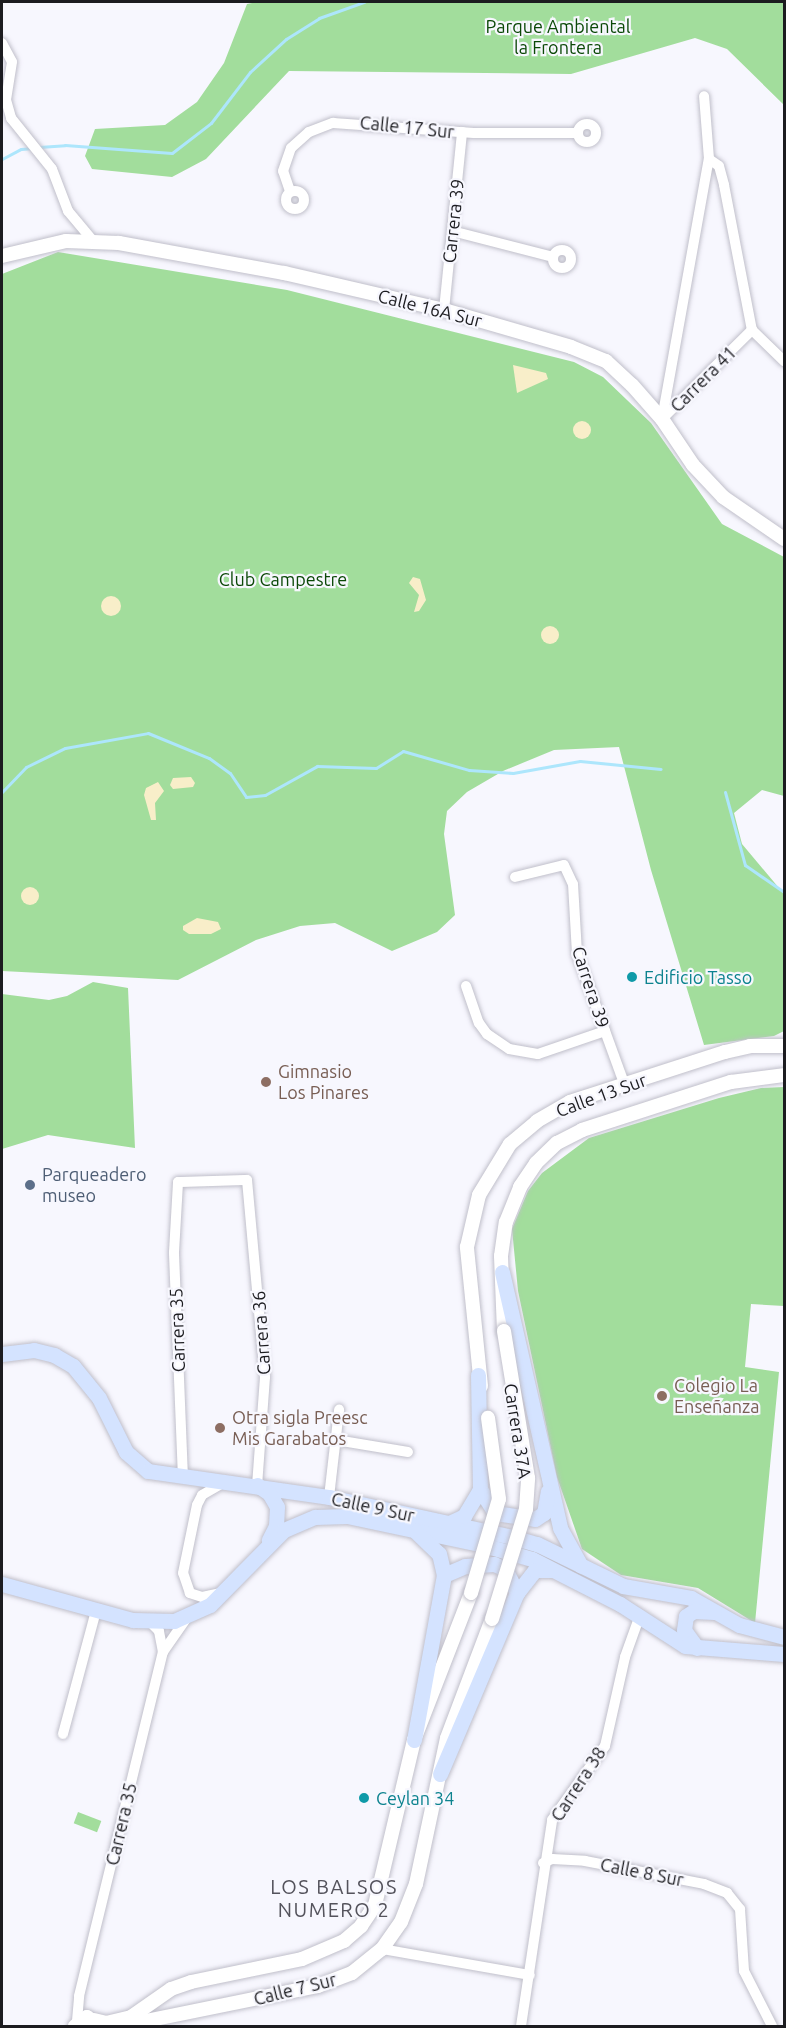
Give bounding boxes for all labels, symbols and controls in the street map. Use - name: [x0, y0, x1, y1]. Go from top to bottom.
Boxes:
- park label: Parque Ambiental la Frontera: [486, 16, 630, 58]
- street label: Calle 17 Sur: [359, 111, 455, 143]
- street label: Carrera 39: [438, 178, 468, 264]
- street label: Calle 16A Sur: [376, 285, 484, 331]
- street label: Carrera 41: [666, 342, 740, 416]
- park label: Club Campestre: [219, 568, 347, 590]
- street label: Carrera 39: [568, 944, 614, 1030]
- place label: Edificio Tasso: [644, 966, 752, 988]
- marker: Edificio Tasso: [625, 970, 639, 984]
- place label: Gimnasio Los Pinares: [278, 1061, 369, 1104]
- street label: Calle 13 Sur: [553, 1069, 649, 1121]
- marker: Gimnasio Los Pinares: [259, 1075, 273, 1089]
- place label: Parqueadero museo: [42, 1164, 146, 1206]
- marker: Parqueadero museo: [23, 1178, 37, 1192]
- street label: Carrera 35: [165, 1287, 189, 1373]
- street label: Carrera 36: [247, 1290, 275, 1376]
- place label: Colegio La Enseñanza: [674, 1375, 759, 1418]
- street label: Carrera 37A: [500, 1382, 536, 1480]
- marker: Colegio La Enseñanza: [655, 1389, 669, 1403]
- place label: Otra sigla Preesc Mis Garabatos: [232, 1407, 368, 1450]
- marker: Otra sigla Preesc Mis Garabatos: [213, 1421, 227, 1435]
- street label: Calle 9 Sur: [329, 1488, 417, 1526]
- street label: Carrera 38: [546, 1743, 610, 1825]
- street label: Carrera 35: [101, 1780, 141, 1868]
- place label: Ceylan 34: [376, 1787, 454, 1809]
- marker: Ceylan 34: [357, 1791, 371, 1805]
- street label: Calle 8 Sur: [598, 1853, 686, 1891]
- district label: LOS BALSOS NUMERO 2: [270, 1875, 398, 1922]
- street label: Calle 7 Sur: [251, 1968, 339, 2010]

